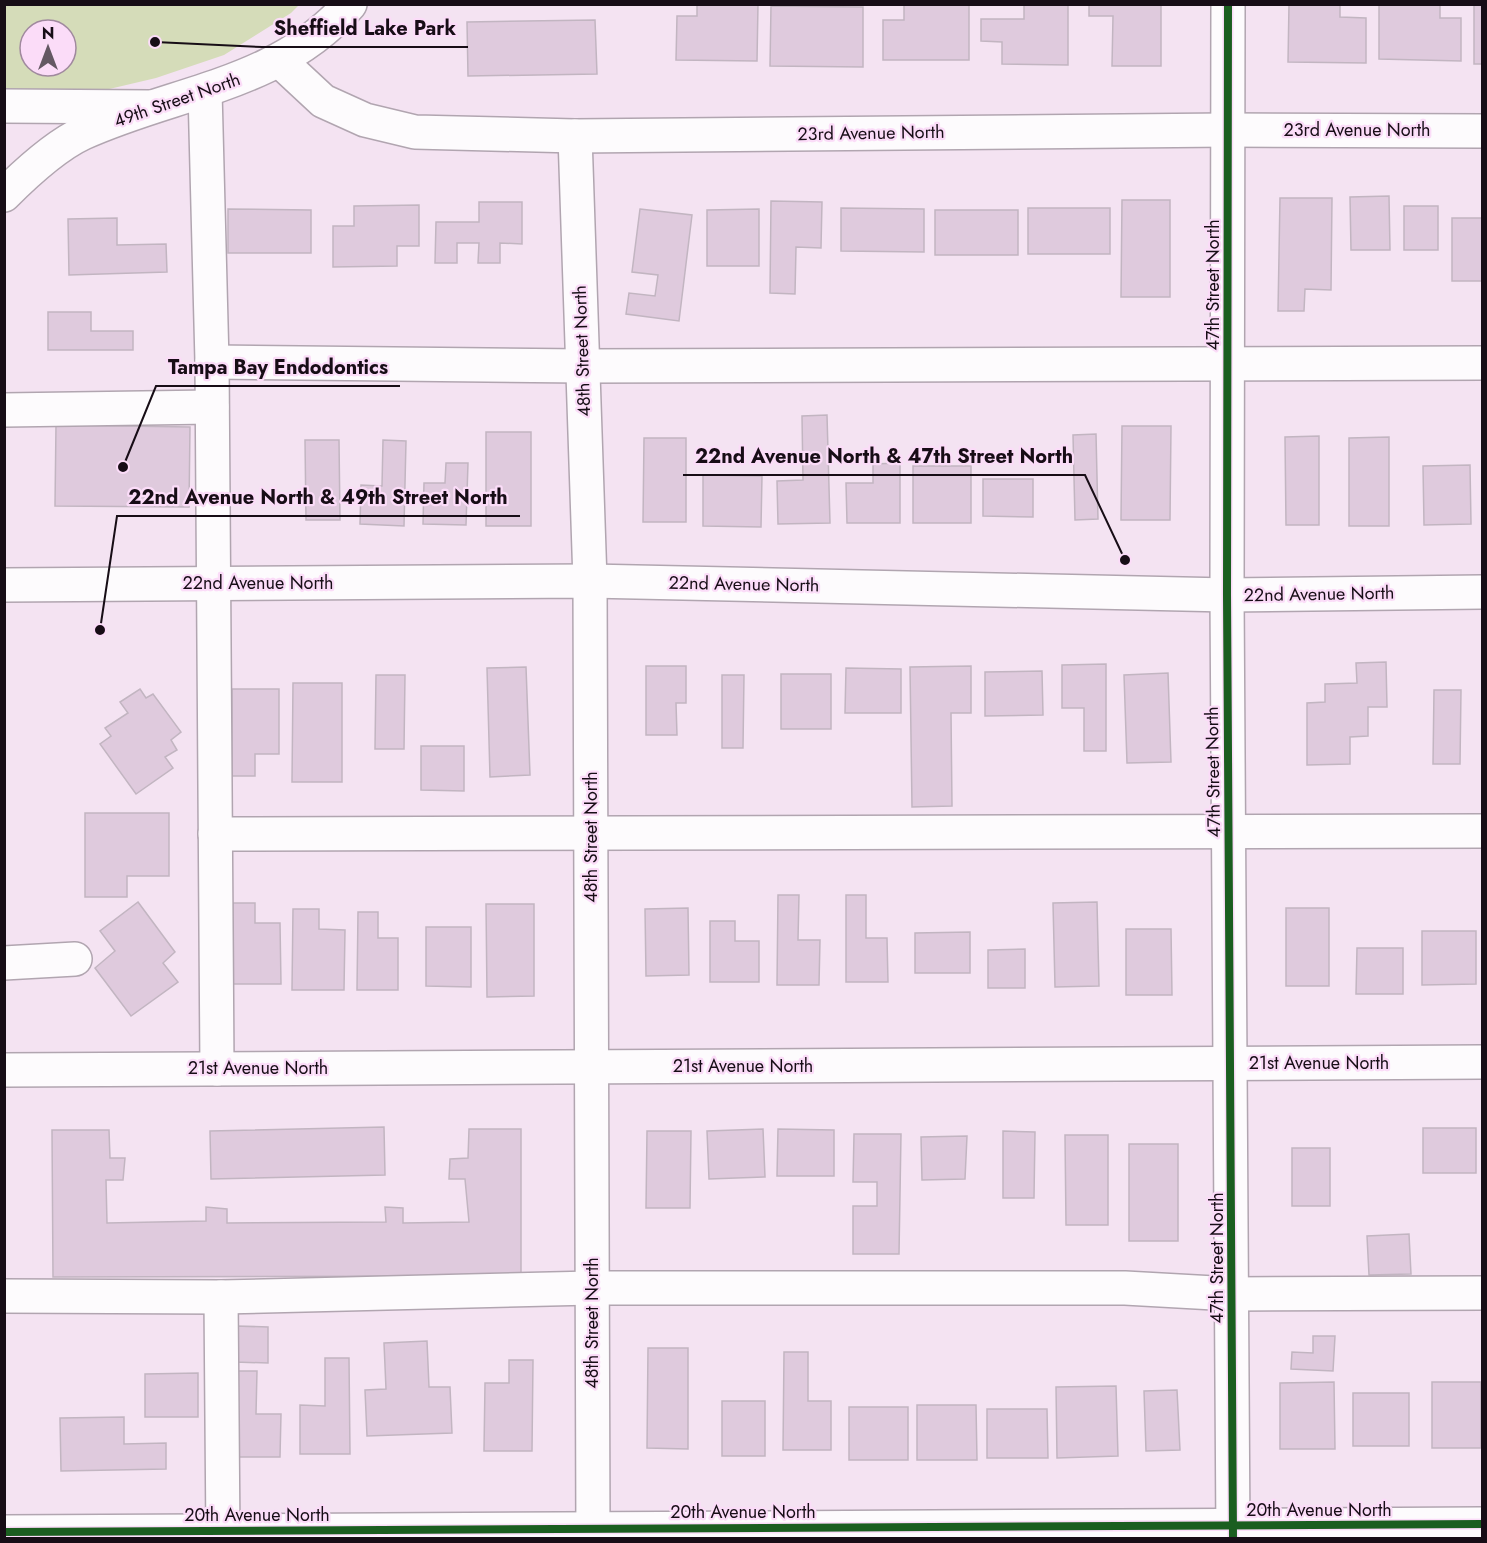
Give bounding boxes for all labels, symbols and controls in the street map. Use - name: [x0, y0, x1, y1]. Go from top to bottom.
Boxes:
- callout: Sheffield Lake Park: [262, 9, 468, 47]
- text: Sheffield Lake Park: [274, 14, 457, 43]
- north arrow: [18, 18, 78, 78]
- text: N: [42, 22, 54, 45]
- street label: 49th Street North: [110, 66, 244, 134]
- street label: 23rd Avenue North: [1283, 117, 1431, 143]
- street label: 23rd Avenue North: [797, 119, 945, 147]
- street label: 47th Street North: [1200, 219, 1226, 351]
- street label: 48th Street North: [567, 285, 597, 417]
- callout: Tampa Bay Endodontics: [156, 348, 400, 386]
- text: Tampa Bay Endodontics: [168, 353, 388, 382]
- callout: 22nd Avenue North & 47th Street North: [683, 437, 1085, 475]
- text: 22nd Avenue North & 47th Street North: [695, 442, 1073, 471]
- callout: 22nd Avenue North & 49th Street North: [117, 478, 520, 516]
- text: 22nd Avenue North & 49th Street North: [128, 483, 508, 512]
- street label: 22nd Avenue North: [183, 570, 333, 596]
- street label: 22nd Avenue North: [668, 570, 820, 598]
- street label: 22nd Avenue North: [1243, 580, 1395, 608]
- street label: 47th Street North: [1199, 706, 1227, 838]
- street label: 48th Street North: [578, 771, 604, 903]
- street label: 21st Avenue North: [1249, 1050, 1389, 1076]
- street label: 21st Avenue North: [673, 1053, 813, 1079]
- street label: 21st Avenue North: [188, 1055, 328, 1081]
- street label: 47th Street North: [1204, 1192, 1230, 1324]
- street label: 48th Street North: [579, 1257, 605, 1389]
- street label: 20th Avenue North: [1246, 1497, 1392, 1523]
- street label: 20th Avenue North: [670, 1499, 816, 1525]
- street label: 20th Avenue North: [184, 1502, 330, 1528]

